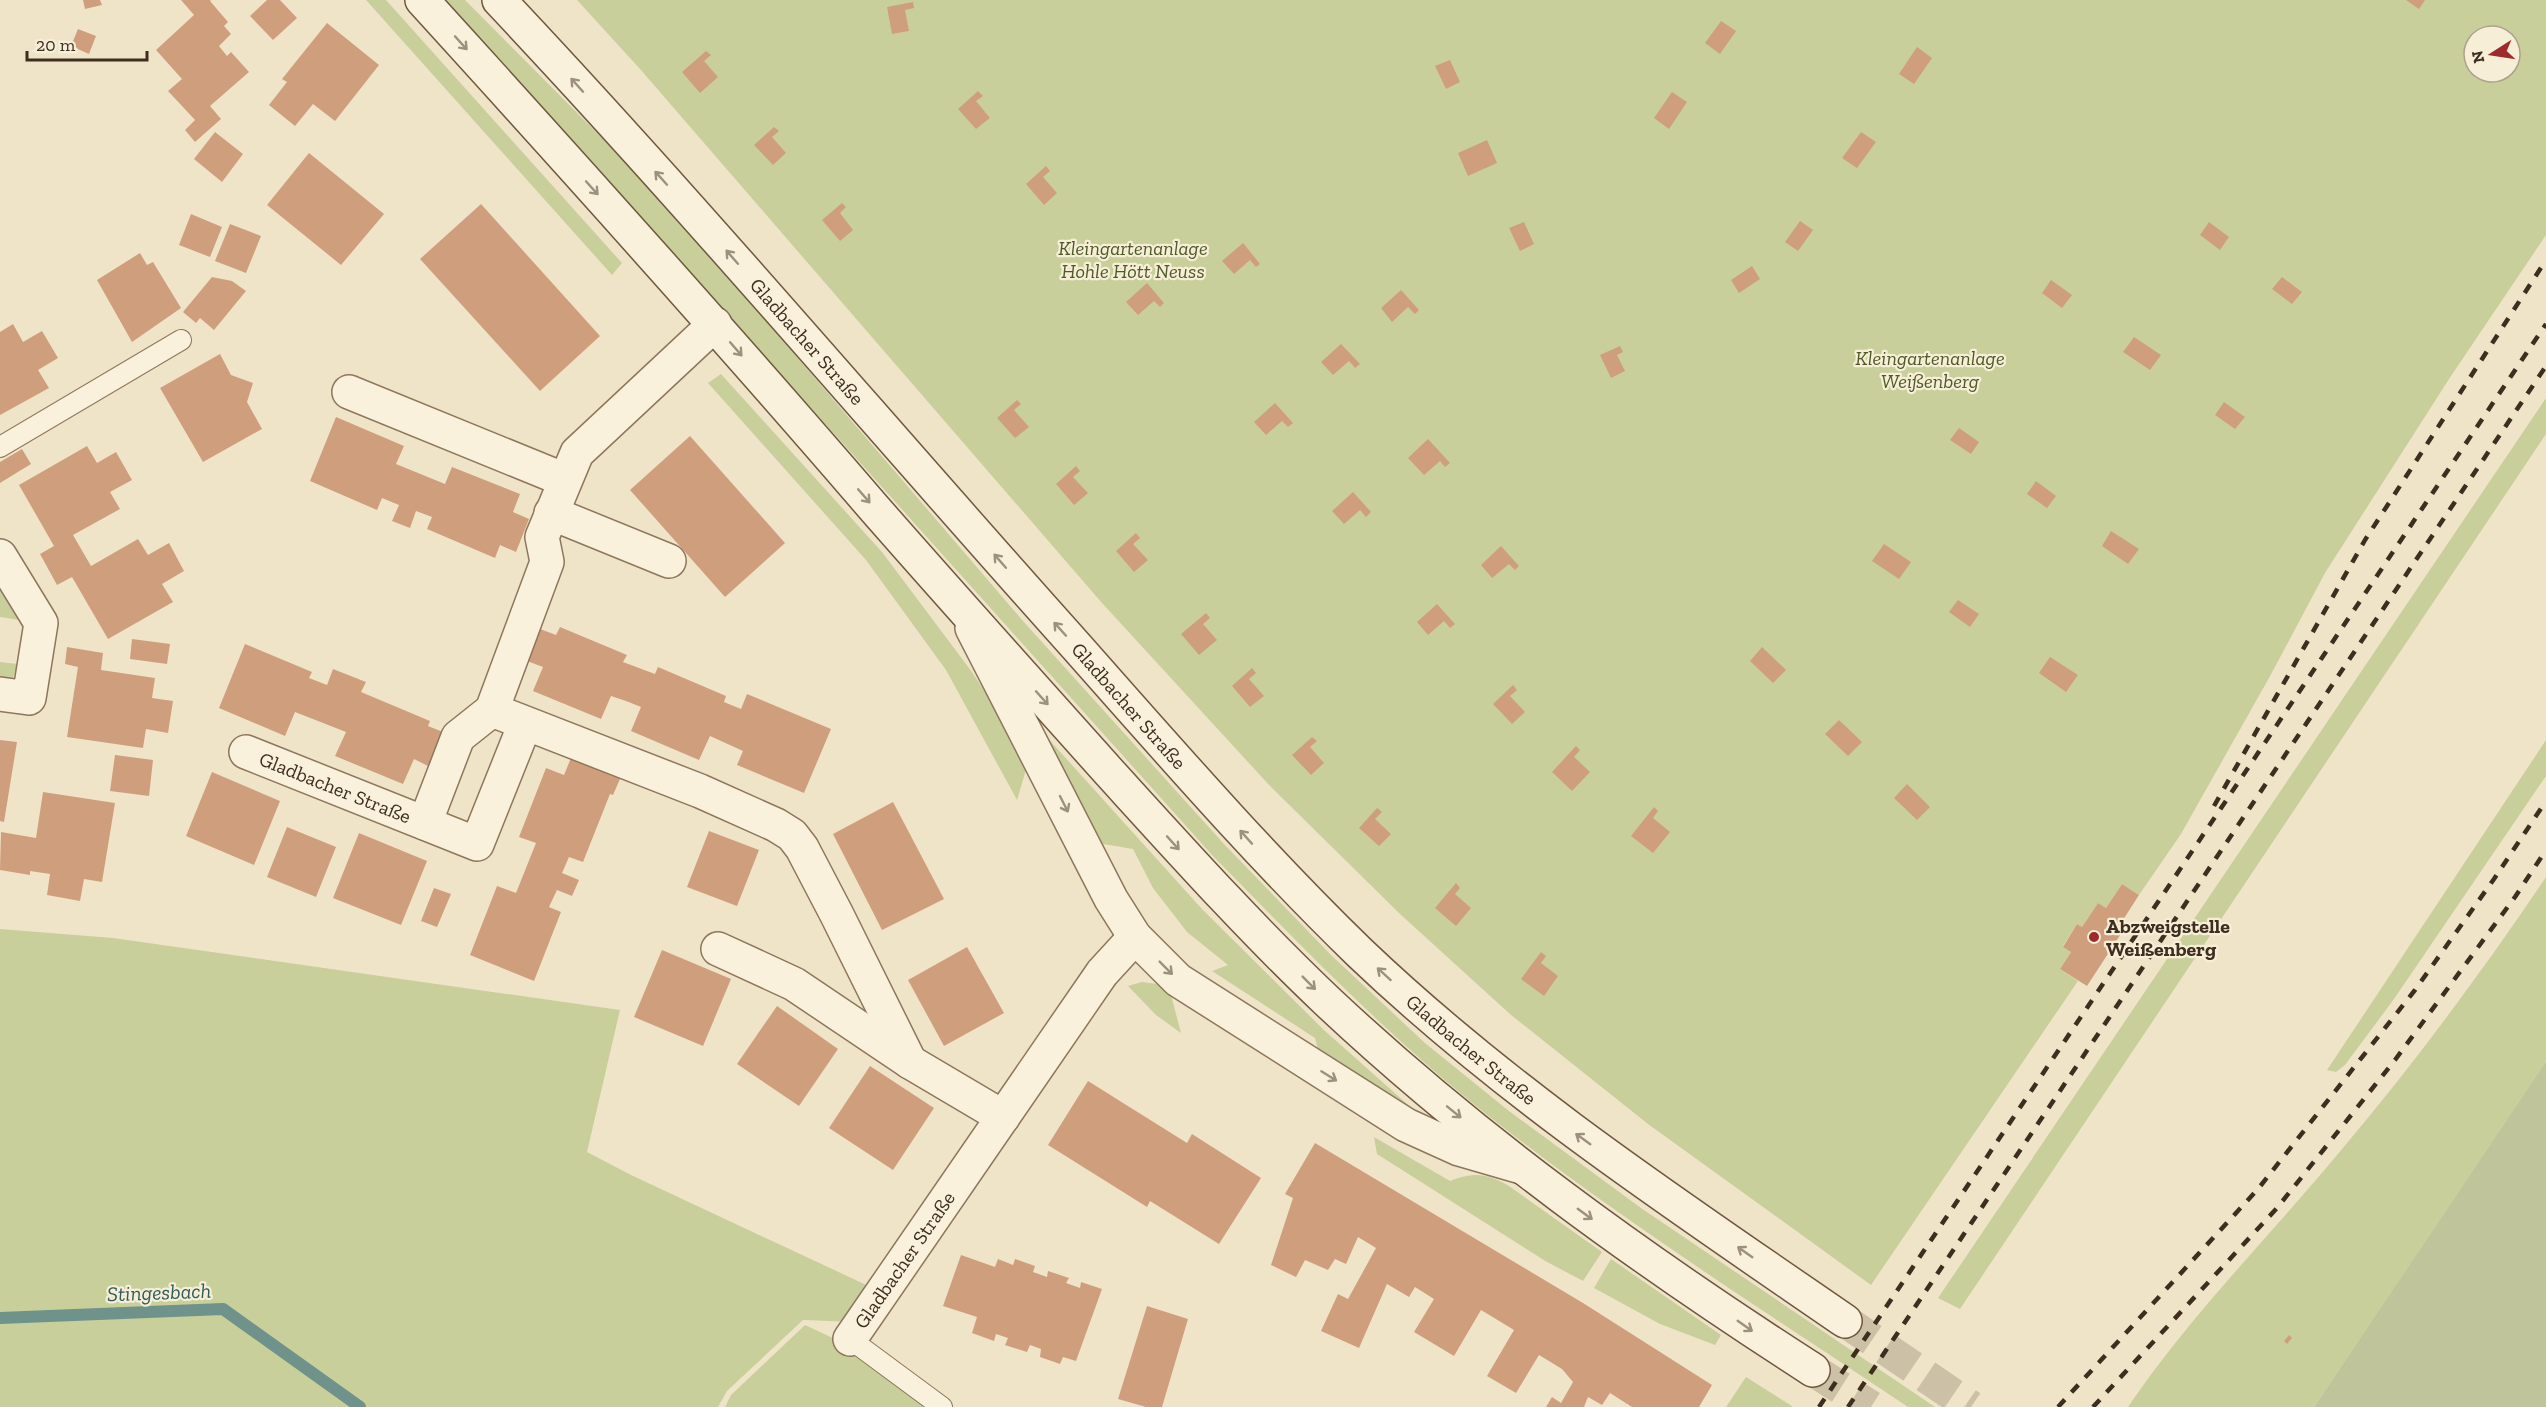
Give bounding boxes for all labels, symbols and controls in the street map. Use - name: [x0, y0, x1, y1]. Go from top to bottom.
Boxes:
- scale bar: [27, 24, 147, 62]
- north arrow: [2462, 24, 2522, 84]
- text: 20 m: [36, 34, 76, 56]
- one-way arrow: [454, 36, 468, 51]
- text: N: [2467, 49, 2488, 65]
- one-way arrow: [570, 78, 584, 93]
- one-way arrow: [654, 171, 668, 186]
- one-way arrow: [585, 180, 600, 195]
- park label: Kleingartenanlage Hohle Hött Neuss: [1058, 236, 1208, 283]
- one-way arrow: [725, 250, 739, 265]
- street label: Gladbacher Straße: [745, 273, 869, 410]
- one-way arrow: [729, 341, 743, 356]
- park label: Kleingartenanlage Weißenberg: [1855, 346, 2005, 393]
- one-way arrow: [857, 488, 871, 503]
- one-way arrow: [993, 554, 1007, 569]
- one-way arrow: [1053, 622, 1067, 637]
- street label: Gladbacher Straße: [1066, 637, 1191, 774]
- one-way arrow: [1035, 690, 1049, 705]
- street label: Gladbacher Straße: [256, 747, 415, 829]
- one-way arrow: [1058, 795, 1070, 813]
- one-way arrow: [1239, 830, 1253, 845]
- one-way arrow: [1166, 835, 1180, 850]
- place label: Abzweigstelle Weißenberg: [2106, 914, 2230, 961]
- marker: Abzweigstelle Weißenberg: [2087, 930, 2101, 944]
- one-way arrow: [1159, 961, 1174, 976]
- one-way arrow: [1377, 968, 1392, 982]
- one-way arrow: [1301, 975, 1316, 990]
- street label: Gladbacher Straße: [1401, 989, 1541, 1110]
- one-way arrow: [1320, 1069, 1337, 1082]
- one-way arrow: [1446, 1106, 1462, 1119]
- one-way arrow: [1575, 1132, 1591, 1145]
- street label: Gladbacher Straße: [849, 1187, 960, 1333]
- one-way arrow: [1577, 1208, 1593, 1220]
- one-way arrow: [1737, 1246, 1754, 1258]
- water label: Stingesbach: [106, 1278, 212, 1306]
- one-way arrow: [1736, 1320, 1753, 1332]

